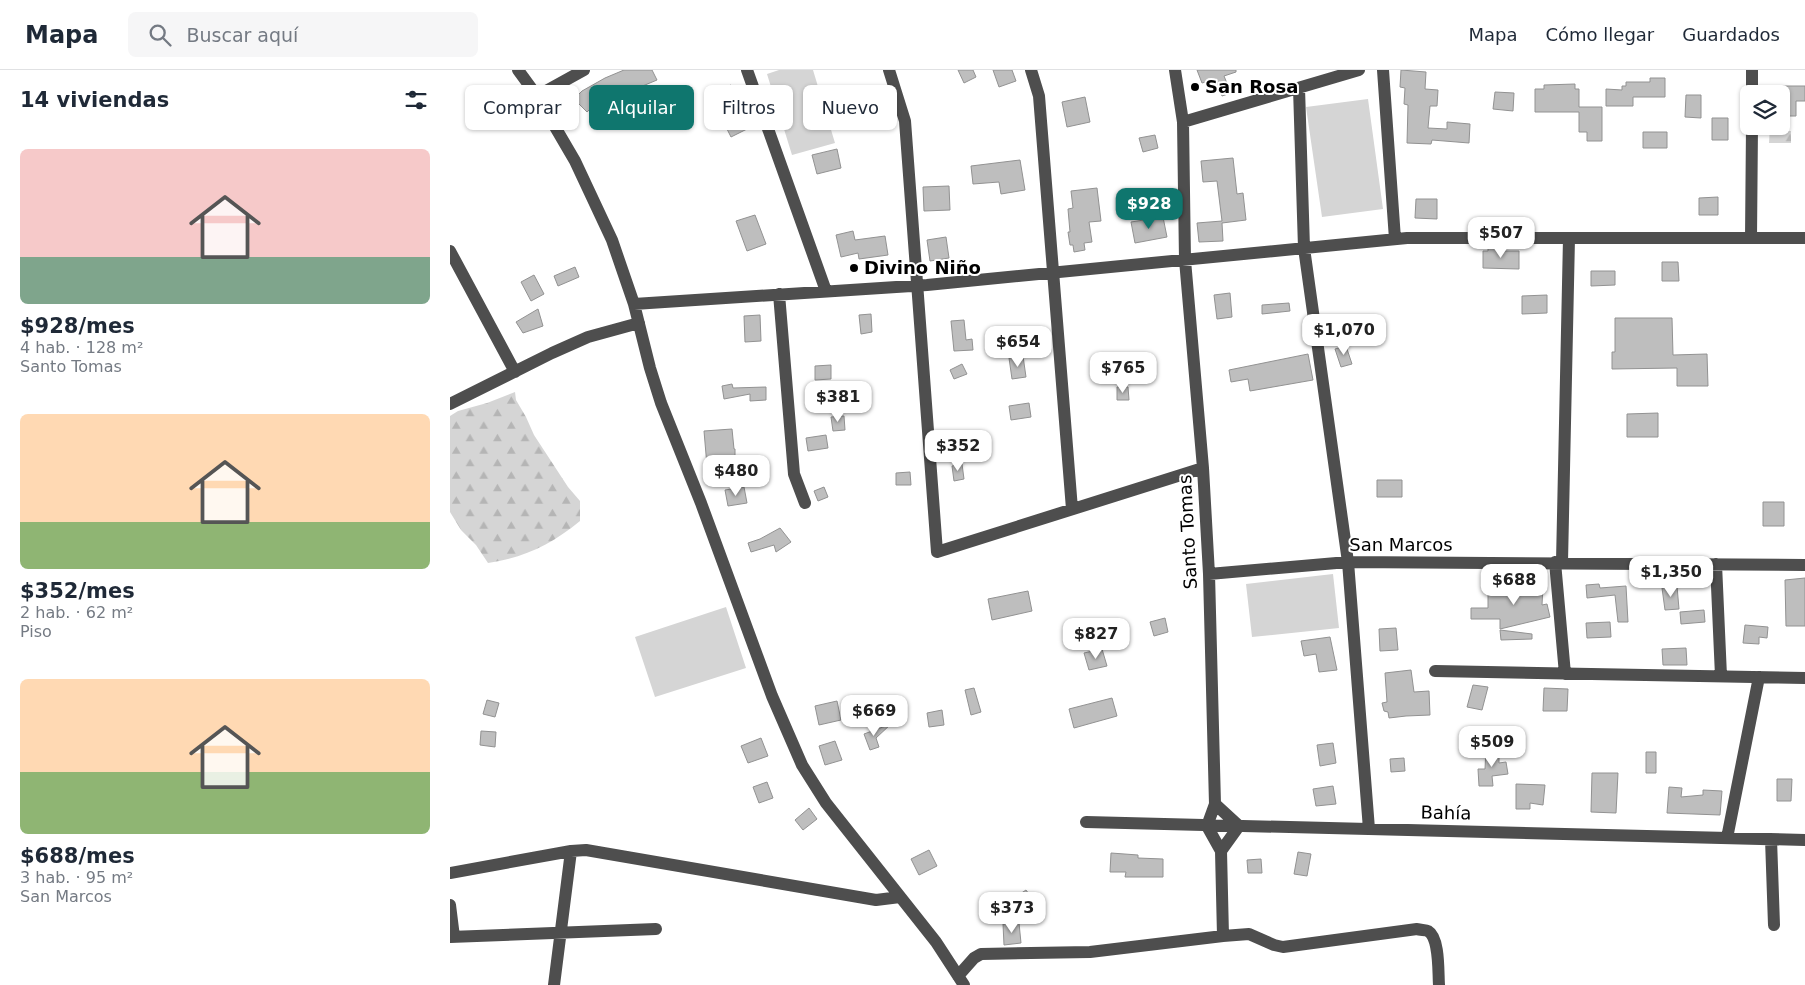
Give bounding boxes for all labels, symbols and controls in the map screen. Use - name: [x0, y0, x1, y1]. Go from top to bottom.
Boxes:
- search box: [128, 12, 478, 57]
- text: Mapa: [25, 21, 98, 49]
- icon: search: [146, 21, 174, 49]
- text: Buscar aquí: [186, 24, 298, 46]
- text: Mapa: [1468, 24, 1517, 45]
- text: Cómo llegar: [1545, 24, 1654, 45]
- text: Guardados: [1682, 24, 1780, 45]
- place label: San Rosa: [1205, 76, 1298, 97]
- marker: San Rosa: [1189, 81, 1201, 93]
- chip: Comprar: [465, 85, 579, 130]
- chip: Alquilar: [589, 85, 694, 130]
- chip: Filtros: [704, 85, 793, 130]
- chip: Nuevo: [803, 85, 897, 130]
- map controls: [1740, 85, 1790, 135]
- button: layers: [1740, 85, 1790, 135]
- icon: filters: [402, 86, 430, 114]
- text: 14 viviendas: [20, 88, 169, 112]
- icon: home: [180, 182, 270, 272]
- pin: $928: [1119, 188, 1179, 230]
- text: $928: [1127, 194, 1171, 213]
- pin: $507: [1471, 216, 1531, 259]
- text: $507: [1479, 223, 1523, 242]
- place label: Divino Niño: [864, 257, 981, 278]
- marker: Divino Niño: [848, 262, 860, 274]
- text: $928/mes: [20, 314, 135, 338]
- pin: $1,070: [1303, 314, 1385, 356]
- text: $1,070: [1313, 320, 1375, 339]
- pin: $654: [988, 326, 1048, 368]
- text: $654: [996, 332, 1040, 351]
- text: 4 hab. · 128 m²: [20, 338, 143, 357]
- pin: $765: [1093, 352, 1153, 394]
- text: Santo Tomas: [20, 357, 122, 376]
- text: $765: [1101, 358, 1145, 377]
- pin: $381: [808, 380, 868, 423]
- text: $381: [816, 387, 860, 406]
- pin: $352: [928, 430, 988, 472]
- text: $352: [936, 436, 980, 455]
- icon: home: [180, 447, 270, 537]
- pin: $480: [706, 454, 766, 497]
- text: $480: [714, 461, 758, 480]
- street label: Santo Tomas: [1174, 474, 1201, 590]
- street label: San Marcos: [1349, 534, 1453, 555]
- pin: $1,350: [1630, 556, 1712, 598]
- text: $1,350: [1640, 562, 1702, 581]
- pin: $688: [1484, 564, 1544, 606]
- text: $688: [1492, 570, 1536, 589]
- text: $352/mes: [20, 579, 135, 603]
- text: 2 hab. · 62 m²: [20, 603, 133, 622]
- pin: $827: [1066, 618, 1126, 660]
- text: Piso: [20, 622, 52, 641]
- text: $827: [1074, 624, 1118, 643]
- pin: $669: [844, 694, 904, 737]
- text: $669: [852, 701, 896, 720]
- icon: home: [180, 712, 270, 802]
- pin: $509: [1462, 726, 1522, 768]
- text: $509: [1470, 732, 1514, 751]
- street label: Bahía: [1420, 802, 1472, 823]
- text: $688/mes: [20, 844, 135, 868]
- text: 3 hab. · 95 m²: [20, 868, 133, 887]
- text: San Marcos: [20, 887, 112, 906]
- pin: $373: [982, 892, 1042, 934]
- text: $373: [990, 898, 1034, 917]

